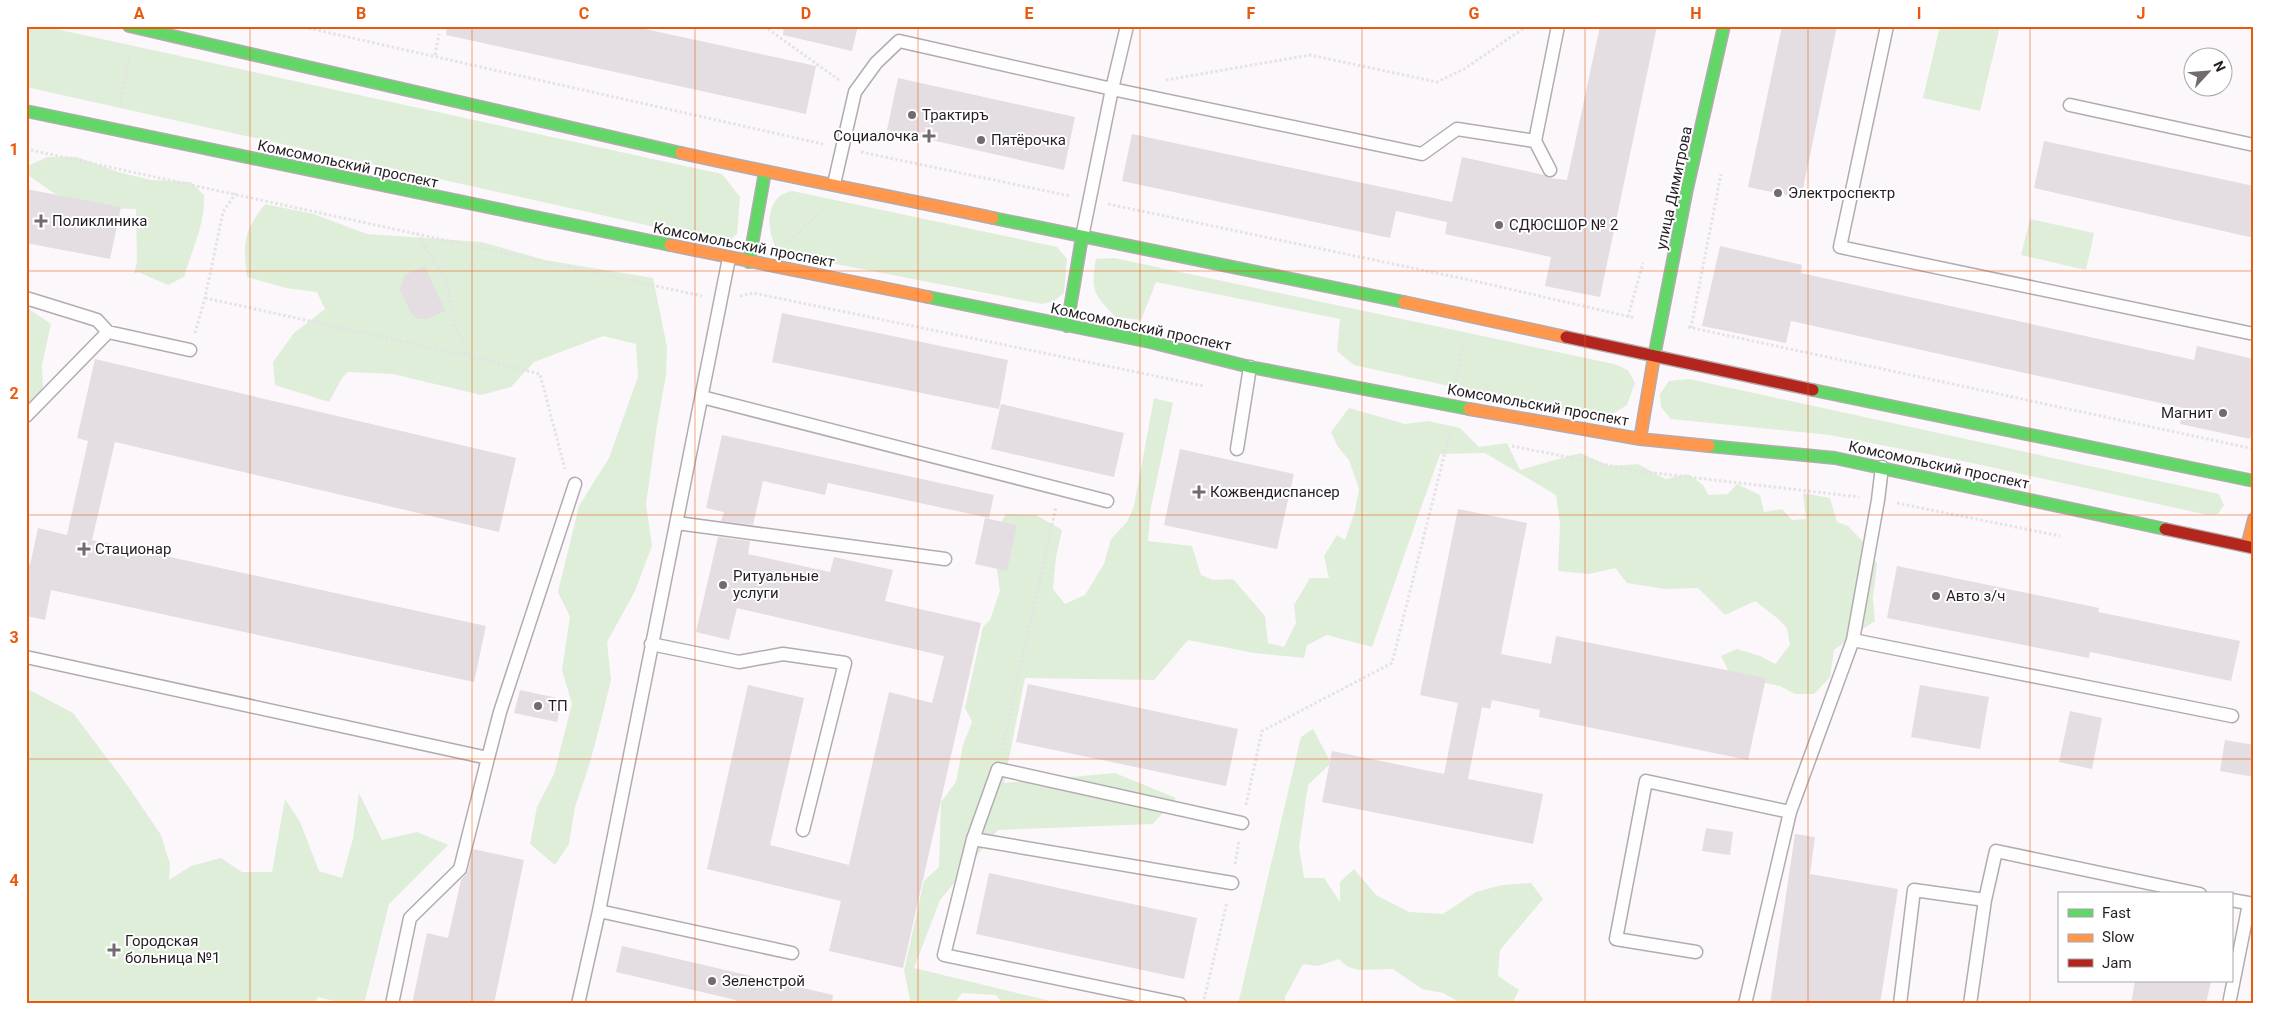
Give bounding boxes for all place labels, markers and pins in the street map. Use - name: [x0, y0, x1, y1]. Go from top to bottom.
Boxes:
- place label: Трактиръ: [922, 106, 988, 124]
- marker: Трактиръ: [906, 109, 918, 121]
- place label: Социалочка: [833, 127, 919, 145]
- marker: Социалочка: [923, 130, 935, 142]
- place label: Пятёрочка: [991, 131, 1066, 149]
- marker: Пятёрочка: [975, 134, 987, 146]
- place label: Электроспектр: [1788, 184, 1895, 202]
- marker: Электроспектр: [1772, 187, 1784, 199]
- place label: Поликлиника: [52, 212, 147, 230]
- marker: Поликлиника: [34, 214, 48, 228]
- place label: СДЮСШОР № 2: [1509, 216, 1618, 234]
- marker: СДЮСШОР № 2: [1493, 219, 1505, 231]
- place label: Магнит: [2161, 404, 2213, 422]
- marker: Магнит: [2217, 407, 2229, 419]
- place label: Кожвендиспансер: [1210, 483, 1340, 501]
- marker: Кожвендиспансер: [1192, 485, 1206, 499]
- place label: Стационар: [95, 540, 171, 558]
- marker: Стационар: [77, 542, 91, 556]
- place label: Ритуальные услуги: [733, 567, 819, 602]
- marker: Ритуальные услуги: [717, 579, 729, 591]
- place label: Авто з/ч: [1946, 587, 2005, 605]
- marker: Авто з/ч: [1930, 590, 1942, 602]
- place label: ТП: [548, 697, 568, 715]
- marker: ТП: [532, 700, 544, 712]
- place label: Городская больница №1: [125, 932, 221, 967]
- marker: Городская больница №1: [107, 943, 121, 957]
- place label: Зеленстрой: [722, 972, 805, 990]
- marker: Зеленстрой: [706, 975, 718, 987]

